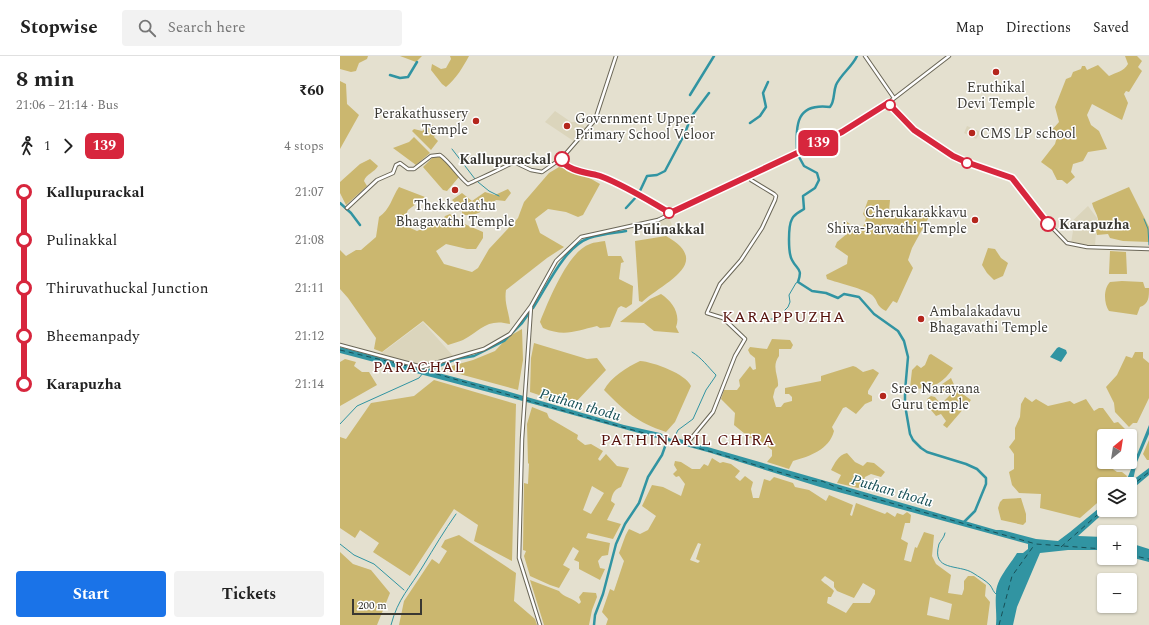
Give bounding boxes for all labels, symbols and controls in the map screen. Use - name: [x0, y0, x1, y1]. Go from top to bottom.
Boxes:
- search box: [122, 10, 402, 46]
- text: Stopwise: [20, 13, 98, 42]
- text: Search here: [168, 16, 245, 39]
- icon: search: [136, 17, 158, 39]
- text: Map: [956, 17, 984, 38]
- text: Directions: [1006, 17, 1071, 38]
- text: Saved: [1093, 17, 1129, 38]
- text: 8 min: [16, 63, 75, 96]
- marker: Eruthikal Devi Temple: [991, 67, 1001, 77]
- place label: Eruthikal Devi Temple: [957, 77, 1036, 114]
- text: ₹60: [299, 79, 324, 102]
- text: 21:06 – 21:14 · Bus: [16, 95, 119, 115]
- unlabelled marker: [884, 99, 896, 111]
- place label: Perakathussery Temple: [374, 103, 469, 140]
- place label: Government Upper Primary School Veloor: [575, 108, 715, 145]
- marker: Perakathussery Temple: [471, 116, 481, 126]
- marker: Government Upper Primary School Veloor: [562, 121, 572, 131]
- place label: CMS LP school: [980, 123, 1076, 144]
- marker: CMS LP school: [967, 128, 977, 138]
- line badge: 139: [795, 130, 841, 156]
- text: 139: [806, 132, 830, 153]
- icon: walk: [16, 135, 38, 157]
- icon: forward: [57, 135, 79, 157]
- text: 139: [93, 135, 116, 156]
- text: 1: [44, 136, 51, 156]
- text: 4 stops: [284, 136, 324, 156]
- place label: Kallupurackal: [459, 149, 551, 170]
- marker: Kallupurackal: [554, 151, 570, 167]
- unlabelled marker: [961, 157, 973, 169]
- text: Kallupurackal: [46, 181, 144, 204]
- text: 21:07: [295, 182, 324, 202]
- marker: Thekkedathu Bhagavathi Temple: [450, 185, 460, 195]
- place label: Thekkedathu Bhagavathi Temple: [395, 195, 515, 232]
- place label: Cherukarakkavu Shiva-Parvathi Temple: [827, 202, 967, 239]
- marker: Pulinakkal: [663, 207, 675, 219]
- place label: Karapuzha: [1059, 214, 1130, 235]
- marker: Cherukarakkavu Shiva-Parvathi Temple: [970, 215, 980, 225]
- marker: Karapuzha: [1040, 216, 1056, 232]
- place label: Pulinakkal: [633, 219, 705, 240]
- text: Pulinakkal: [46, 229, 117, 252]
- text: 21:08: [295, 230, 324, 250]
- text: Thiruvathuckal Junction: [46, 277, 208, 300]
- text: 21:11: [295, 278, 324, 298]
- place label: Ambalakadavu Bhagavathi Temple: [929, 301, 1048, 338]
- district label: KARAPPUZHA: [722, 305, 846, 329]
- marker: Ambalakadavu Bhagavathi Temple: [916, 314, 926, 324]
- text: Bheemanpady: [46, 325, 139, 348]
- text: 21:12: [295, 326, 324, 346]
- district label: PARACHAL: [373, 356, 465, 379]
- text: Karapuzha: [46, 373, 121, 396]
- text: 21:14: [295, 374, 324, 394]
- place label: Sree Narayana Guru temple: [891, 378, 980, 415]
- water label: Puthan thodu: [537, 382, 624, 428]
- marker: Sree Narayana Guru temple: [878, 391, 888, 401]
- district label: PATHINARIL CHIRA: [600, 428, 776, 452]
- north arrow: [1097, 429, 1137, 469]
- map controls: [1097, 429, 1137, 613]
- water label: Puthan thodu: [849, 468, 936, 514]
- button: layers: [1097, 477, 1137, 517]
- button: +: [1097, 525, 1137, 565]
- button: Start: [16, 571, 166, 617]
- button: Tickets: [174, 571, 324, 617]
- button: −: [1097, 573, 1137, 613]
- scale bar: [352, 597, 422, 616]
- text: 200 m: [358, 597, 387, 614]

